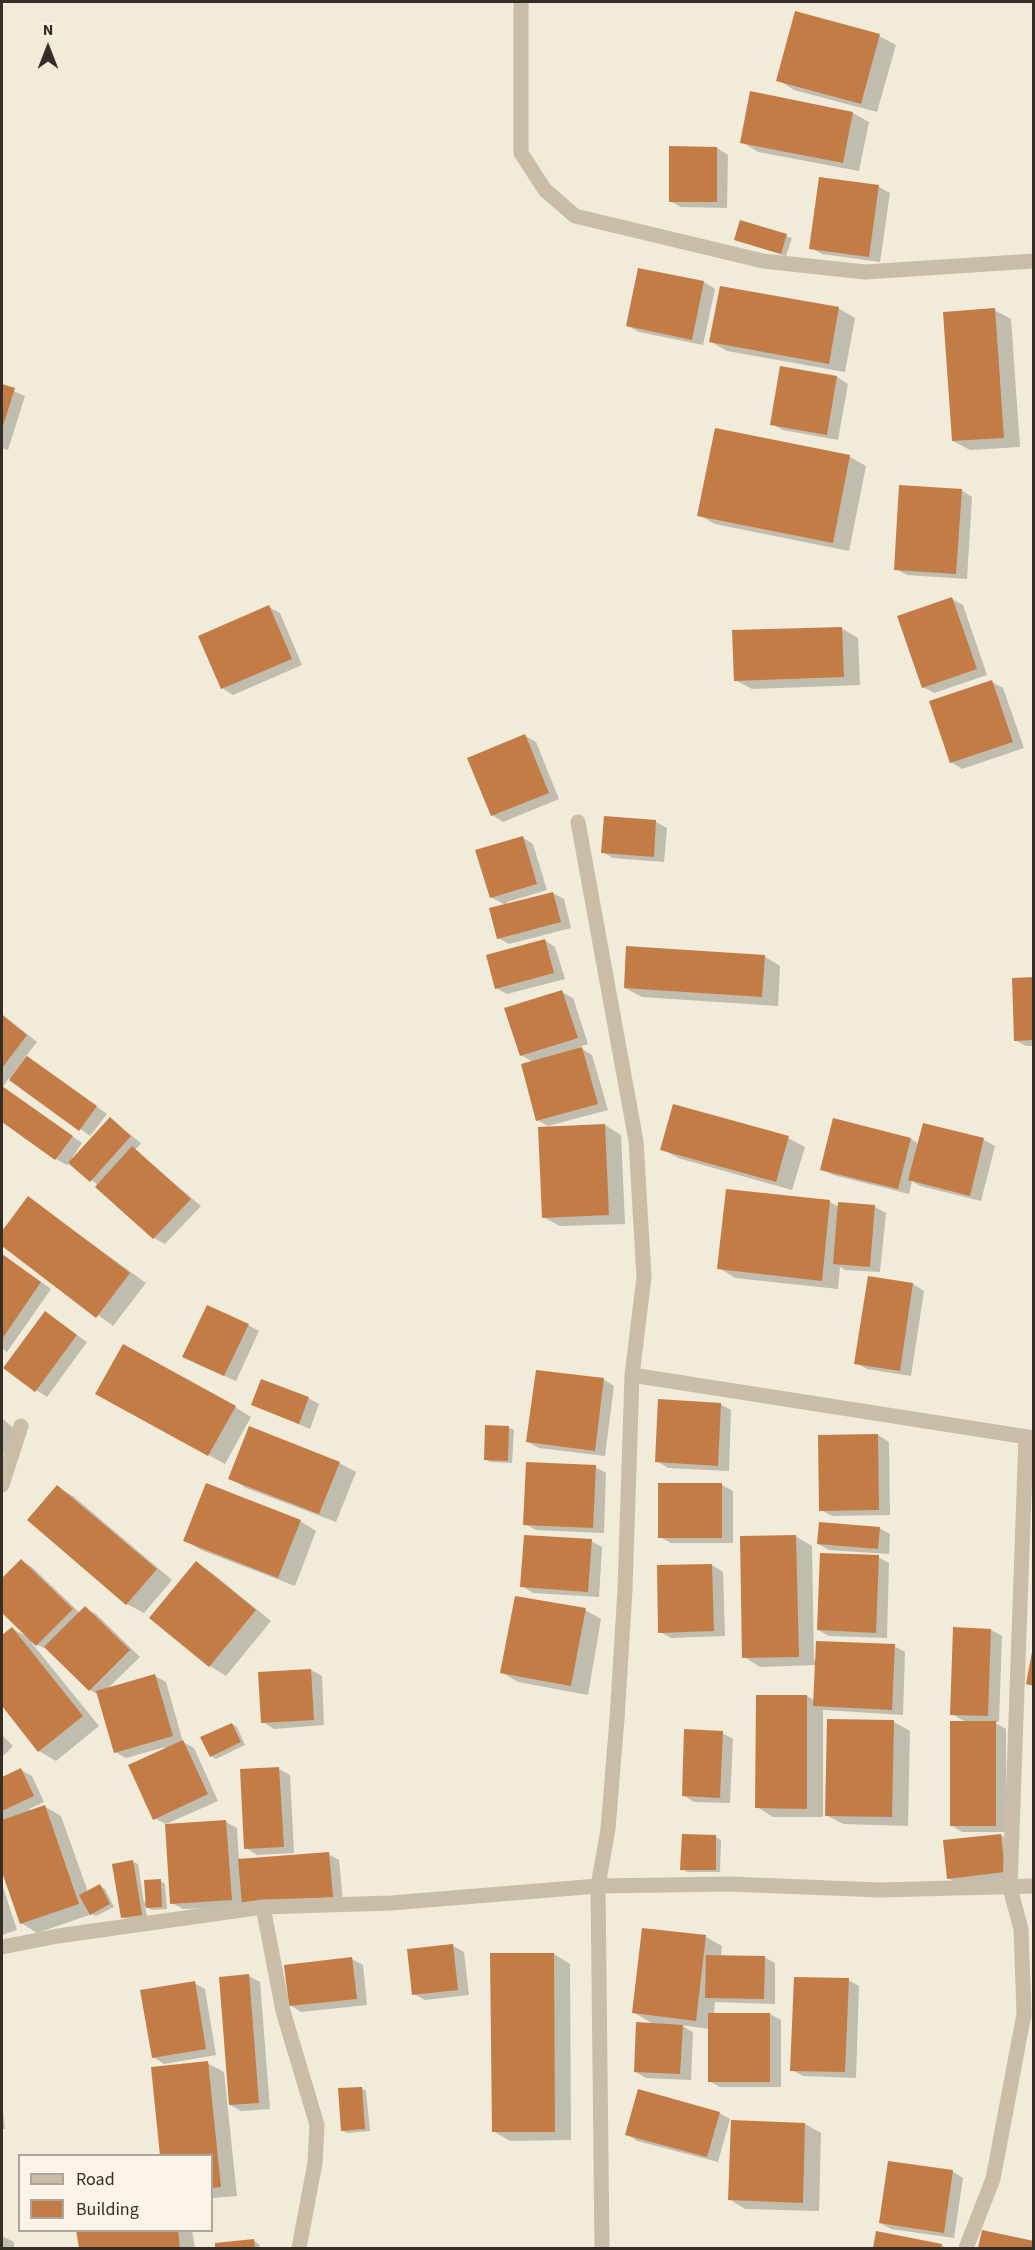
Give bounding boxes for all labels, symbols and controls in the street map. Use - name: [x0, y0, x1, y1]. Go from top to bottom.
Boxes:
- north arrow: [18, 18, 78, 78]
- text: N: [43, 19, 53, 41]
- legend: [18, 2154, 213, 2232]
- text: Road: [76, 2167, 115, 2192]
- text: Building: [76, 2197, 139, 2222]

